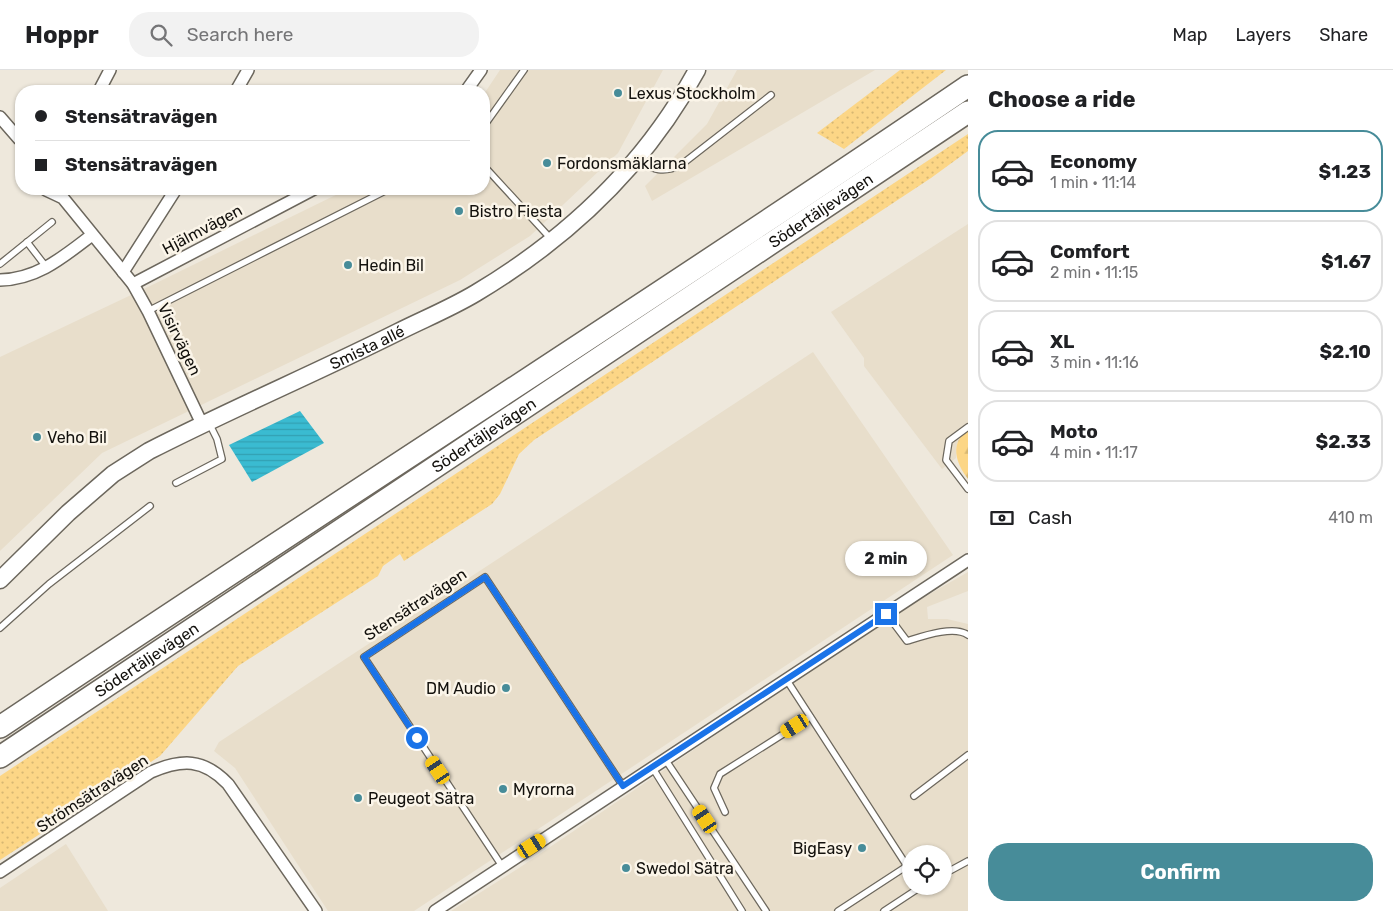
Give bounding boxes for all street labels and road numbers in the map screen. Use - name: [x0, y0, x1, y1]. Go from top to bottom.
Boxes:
- street label: Södertäljevägen: [765, 169, 876, 252]
- street label: Hjälmvägen: [159, 200, 246, 258]
- street label: Visirvägen: [154, 300, 205, 378]
- street label: Smista allé: [327, 321, 408, 374]
- street label: Södertäljevägen: [428, 394, 539, 477]
- street label: Stensätravägen: [361, 564, 470, 645]
- street label: Södertäljevägen: [91, 618, 202, 701]
- street label: Strömsätravägen: [33, 750, 152, 836]

